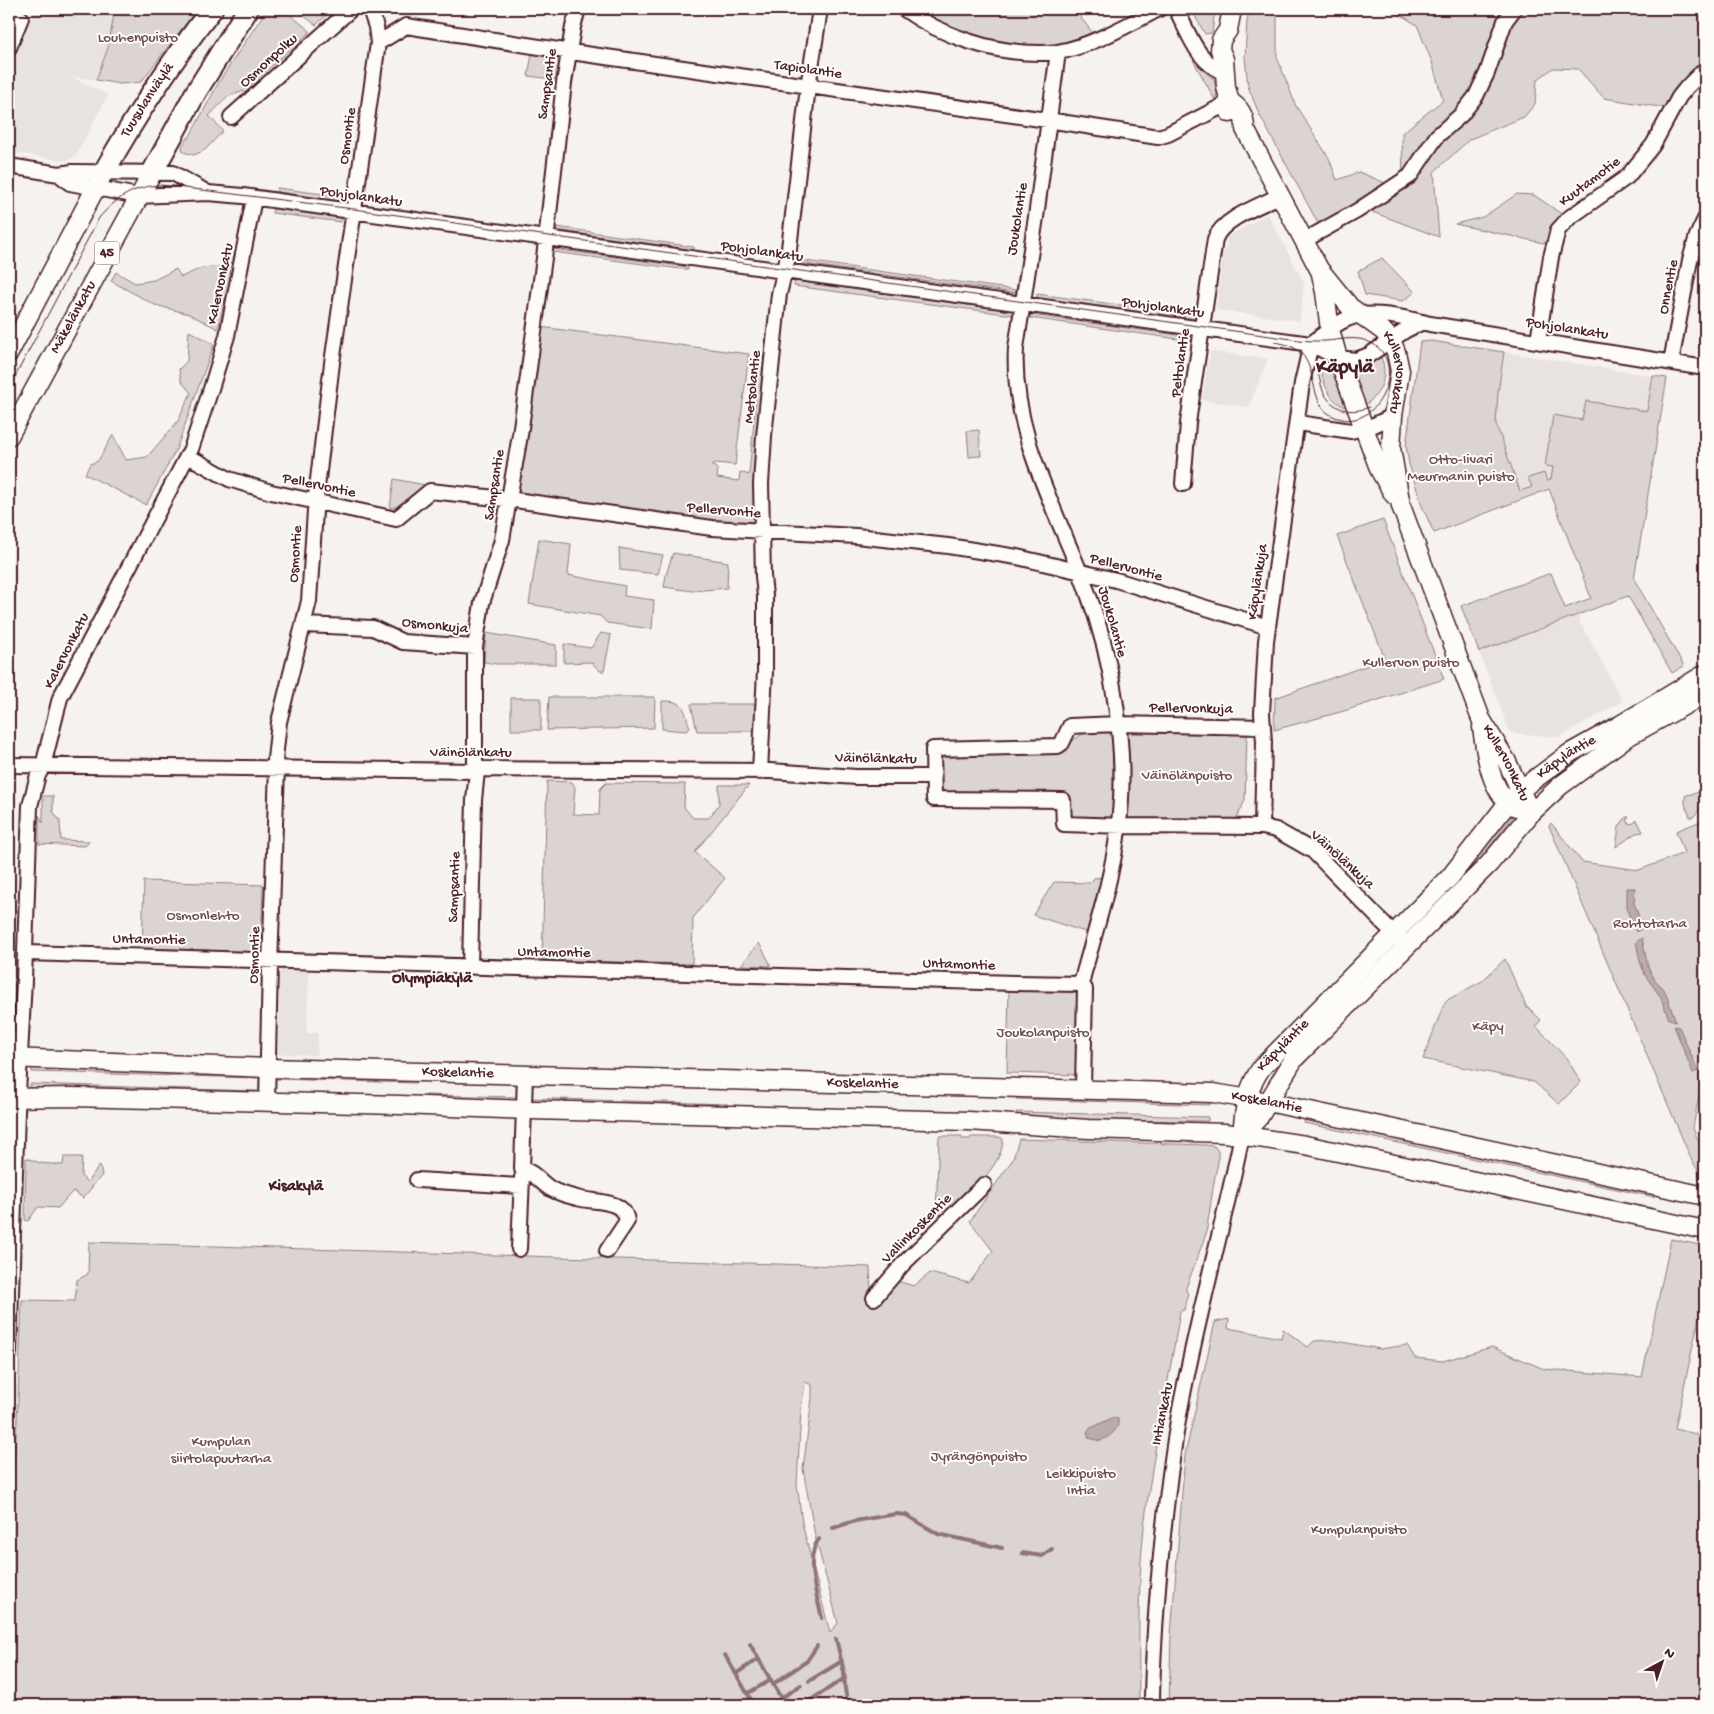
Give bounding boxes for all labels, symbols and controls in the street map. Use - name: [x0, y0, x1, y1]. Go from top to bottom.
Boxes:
- park label: Louhenpuisto: [98, 29, 178, 47]
- street label: Osmonpolku: [236, 30, 302, 92]
- street label: Sampsantie: [534, 47, 562, 121]
- street label: Tapiolantie: [772, 56, 843, 84]
- street label: Tuusulanväylä: [117, 59, 179, 142]
- street label: Osmontie: [335, 106, 361, 166]
- street label: Kuutamotie: [1556, 153, 1625, 211]
- street label: Joukolantie: [1003, 181, 1033, 257]
- street label: Pohjolankatu: [318, 182, 403, 212]
- street label: Pohjolankatu: [719, 237, 804, 267]
- road number: 45: [94, 242, 120, 264]
- street label: Kalervonkatu: [204, 242, 238, 326]
- street label: Onnentie: [1655, 258, 1683, 316]
- street label: Mäkelänkatu: [46, 278, 101, 357]
- street label: Pohjolankatu: [1120, 293, 1205, 323]
- street label: Pohjolankatu: [1524, 313, 1609, 344]
- street label: Peltolantie: [1167, 327, 1195, 399]
- street label: Kullervonkatu: [1378, 327, 1409, 415]
- street label: Metsolantie: [740, 349, 766, 424]
- district label: Käpylä: [1315, 357, 1375, 380]
- street label: Sampsantie: [481, 448, 510, 522]
- park label: Otto-Iivari Meurmanin puisto: [1407, 451, 1515, 486]
- street label: Pellervontie: [280, 469, 357, 503]
- street label: Pellervontie: [685, 499, 762, 523]
- street label: Osmontie: [285, 525, 307, 583]
- street label: Käpylänkuja: [1244, 542, 1272, 621]
- street label: Pellervontie: [1087, 549, 1164, 586]
- street label: Joukolantie: [1093, 584, 1131, 660]
- street label: Kalervonkatu: [40, 610, 94, 692]
- street label: Osmonkuja: [401, 614, 470, 638]
- park label: Kullervon puisto: [1362, 654, 1460, 672]
- street label: Pellervonkuja: [1148, 699, 1234, 719]
- street label: Kullervonkatu: [1478, 721, 1533, 805]
- street label: Käpyläntie: [1533, 731, 1600, 783]
- street label: Väinölänkatu: [429, 744, 512, 762]
- street label: Väinölänkatu: [834, 749, 917, 769]
- park label: Väinölänpuisto: [1141, 767, 1233, 785]
- street label: Väinölänkuja: [1306, 826, 1378, 894]
- street label: Sampsantie: [445, 851, 465, 923]
- park label: Osmonlehto: [166, 907, 240, 925]
- park label: Rohtotarha: [1613, 915, 1688, 933]
- street label: Osmontie: [245, 926, 265, 984]
- street label: Untamontie: [112, 930, 186, 950]
- street label: Untamontie: [517, 943, 591, 963]
- street label: Untamontie: [922, 955, 996, 975]
- district label: Olympiakylä: [392, 970, 473, 989]
- street label: Käpyläntie: [1253, 1015, 1313, 1076]
- park label: Käpy: [1472, 1018, 1504, 1036]
- park label: Joukolanpuisto: [996, 1024, 1090, 1042]
- street label: Koskelantie: [422, 1063, 494, 1083]
- street label: Koskelantie: [826, 1074, 899, 1094]
- street label: Koskelantie: [1230, 1087, 1304, 1118]
- district label: Kisakylä: [268, 1178, 324, 1197]
- street label: Vallinkoskentie: [877, 1190, 956, 1269]
- street label: Intiankatu: [1148, 1381, 1178, 1447]
- park label: Kumpulan siirtolapuutarha: [171, 1433, 272, 1468]
- park label: Jyrängönpuisto: [931, 1448, 1028, 1466]
- park label: Leikkipuisto Intia: [1046, 1465, 1116, 1500]
- park label: Kumpulanpuisto: [1311, 1521, 1407, 1539]
- north arrow: [1636, 1636, 1686, 1686]
- text: N: [1660, 1645, 1678, 1663]

